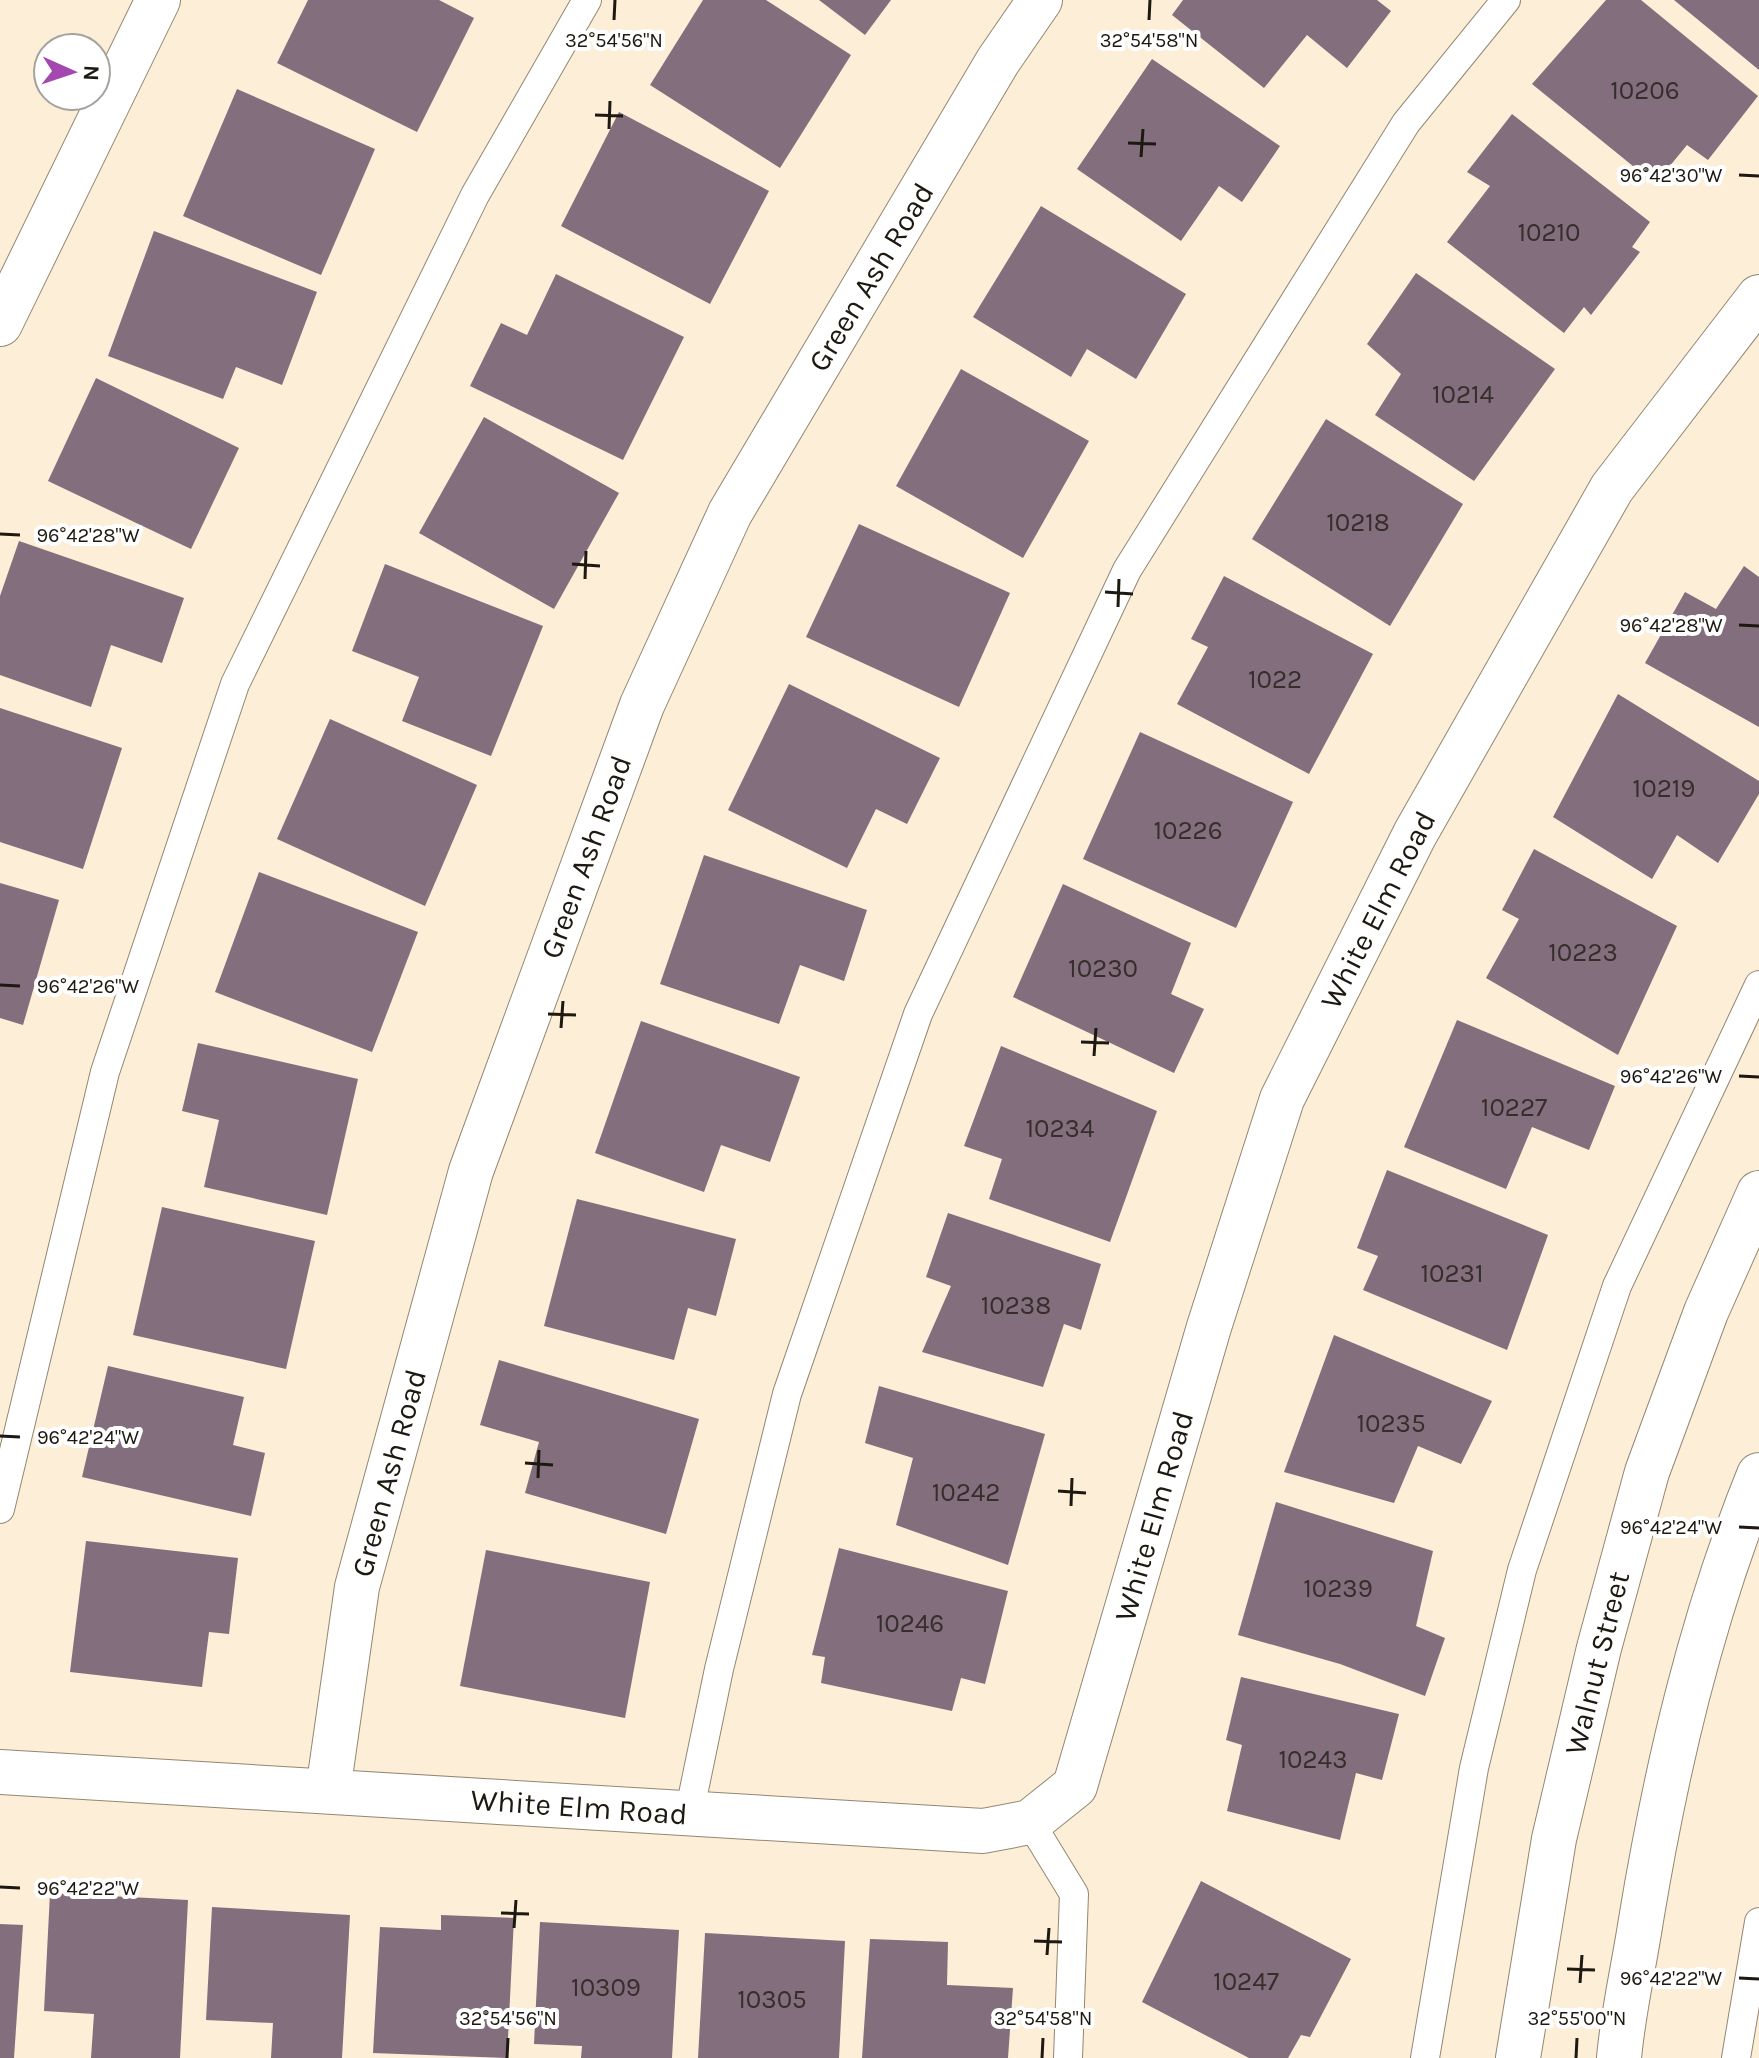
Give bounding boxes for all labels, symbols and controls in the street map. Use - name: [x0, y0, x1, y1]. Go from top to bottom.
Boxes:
- text: 32°54'56"N: [565, 29, 663, 52]
- text: 32°54'58"N: [1100, 29, 1198, 52]
- north arrow: [32, 32, 112, 112]
- text: N: [78, 64, 104, 82]
- house number: 10206: [1610, 75, 1680, 106]
- text: 96°42'30"W: [1620, 164, 1723, 187]
- street label: Green Ash Road: [801, 176, 941, 378]
- house number: 10210: [1517, 217, 1581, 248]
- house number: 10214: [1432, 379, 1494, 410]
- house number: 10218: [1326, 507, 1390, 538]
- text: 96°42'28"W: [36, 524, 140, 547]
- text: 96°42'28"W: [1619, 614, 1723, 637]
- house number: 1022: [1248, 664, 1302, 695]
- street label: Green Ash Road: [533, 751, 639, 963]
- house number: 10219: [1633, 773, 1695, 804]
- street label: White Elm Road: [1313, 805, 1443, 1015]
- house number: 10226: [1153, 815, 1223, 846]
- house number: 10223: [1548, 937, 1618, 968]
- house number: 10230: [1068, 953, 1138, 984]
- text: 96°42'26"W: [37, 975, 139, 998]
- text: 96°42'26"W: [1620, 1065, 1722, 1088]
- house number: 10227: [1481, 1092, 1547, 1123]
- house number: 10234: [1026, 1113, 1094, 1144]
- house number: 10231: [1420, 1258, 1484, 1289]
- house number: 10238: [981, 1290, 1051, 1321]
- street label: Green Ash Road: [344, 1365, 434, 1581]
- street label: White Elm Road: [1107, 1407, 1201, 1625]
- house number: 10235: [1356, 1408, 1426, 1439]
- text: 96°42'24"W: [37, 1426, 139, 1449]
- house number: 10242: [932, 1477, 1000, 1508]
- text: 96°42'24"W: [1620, 1516, 1722, 1539]
- street label: Walnut Street: [1557, 1568, 1637, 1758]
- house number: 10239: [1303, 1573, 1373, 1604]
- house number: 10246: [876, 1608, 944, 1639]
- house number: 10243: [1279, 1744, 1347, 1775]
- street label: White Elm Road: [469, 1781, 689, 1833]
- text: 96°42'22"W: [37, 1877, 139, 1900]
- house number: 10247: [1213, 1966, 1279, 1997]
- text: 96°42'22"W: [1620, 1967, 1722, 1990]
- house number: 10309: [571, 1972, 641, 2003]
- house number: 10305: [737, 1984, 807, 2015]
- text: 32°54'56"N: [459, 2007, 557, 2030]
- text: 32°54'58"N: [994, 2007, 1092, 2030]
- text: 32°55'00"N: [1527, 2007, 1627, 2030]

